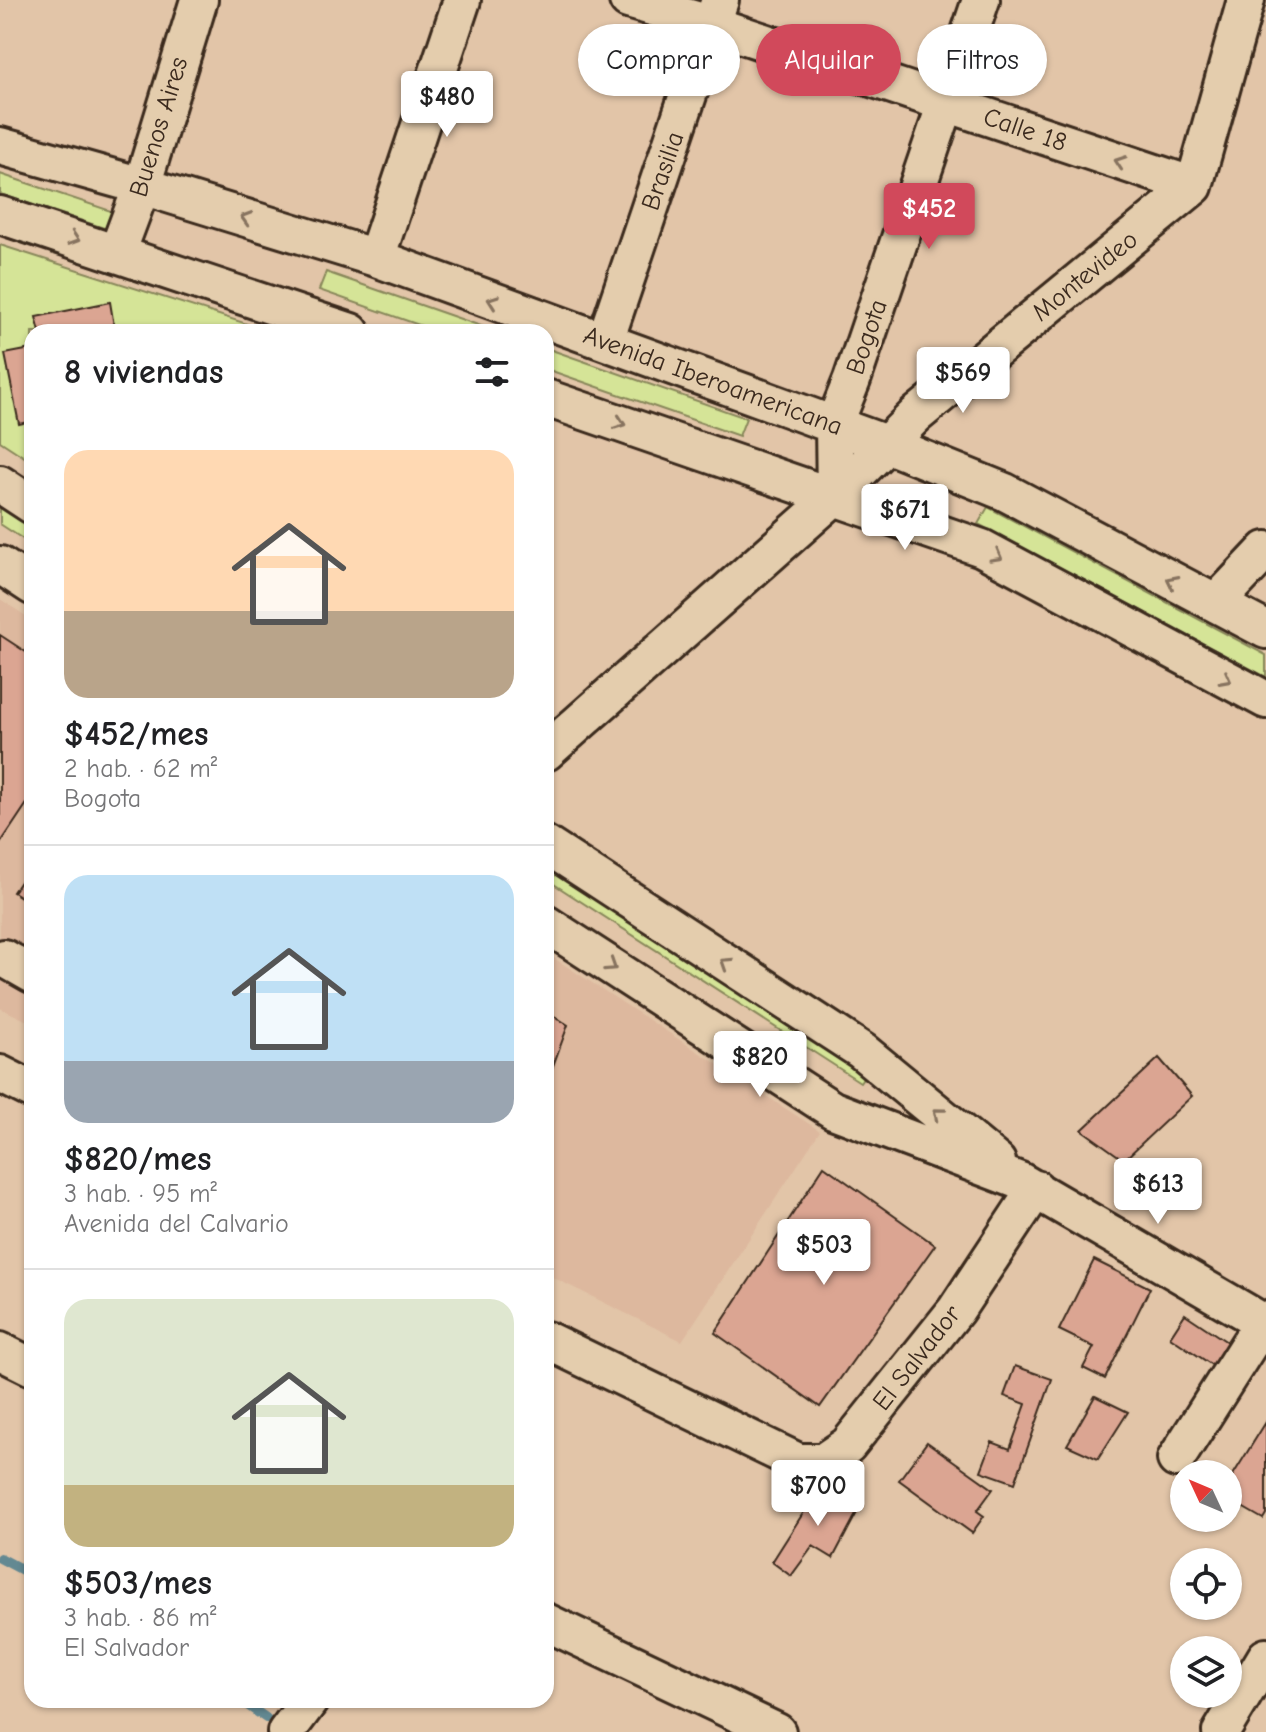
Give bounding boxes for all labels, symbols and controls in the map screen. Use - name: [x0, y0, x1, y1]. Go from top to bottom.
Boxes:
- chip: Comprar: [578, 24, 740, 96]
- chip: Alquilar: [756, 24, 901, 96]
- chip: Filtros: [917, 24, 1047, 96]
- street label: Buenos Aires: [124, 53, 194, 201]
- pin: $480: [400, 71, 494, 139]
- text: $480: [419, 82, 475, 112]
- street label: Calle 18: [979, 102, 1071, 158]
- street label: Brasilia: [636, 128, 690, 214]
- one-way arrow: [1114, 155, 1128, 171]
- pin: $452: [882, 183, 976, 251]
- text: $452: [902, 194, 956, 224]
- one-way arrow: [240, 211, 254, 227]
- street label: Montevideo: [1026, 224, 1144, 328]
- one-way arrow: [66, 230, 80, 246]
- one-way arrow: [487, 294, 501, 310]
- street label: Bogota: [840, 296, 894, 378]
- street label: Avenida Iberoamericana: [579, 320, 847, 442]
- pin: $569: [916, 347, 1010, 415]
- icon: filters: [470, 350, 514, 394]
- text: 8 viviendas: [64, 352, 224, 392]
- text: $569: [935, 358, 991, 388]
- one-way arrow: [612, 413, 626, 429]
- pin: $671: [858, 484, 952, 552]
- text: $671: [879, 495, 931, 525]
- icon: home: [217, 502, 361, 646]
- one-way arrow: [988, 547, 1003, 562]
- one-way arrow: [1166, 575, 1181, 590]
- one-way arrow: [1217, 670, 1232, 685]
- text: $452/mes: [64, 714, 209, 754]
- text: 2 hab. · 62 m²: [64, 754, 217, 784]
- text: Bogota: [64, 784, 141, 814]
- icon: home: [217, 927, 361, 1071]
- one-way arrow: [603, 957, 617, 972]
- one-way arrow: [721, 957, 735, 972]
- pin: $820: [713, 1031, 807, 1099]
- text: $820: [732, 1042, 788, 1072]
- one-way arrow: [933, 1108, 947, 1123]
- text: $820/mes: [64, 1139, 211, 1179]
- pin: $613: [1111, 1158, 1205, 1226]
- text: $613: [1132, 1169, 1184, 1199]
- text: 3 hab. · 95 m²: [64, 1179, 217, 1209]
- text: Avenida del Calvario: [64, 1209, 289, 1239]
- pin: $503: [777, 1219, 871, 1287]
- text: $503: [795, 1230, 853, 1260]
- street label: El Salvador: [867, 1299, 968, 1417]
- icon: home: [217, 1351, 361, 1495]
- pin: $700: [771, 1460, 865, 1528]
- north arrow: [1170, 1460, 1242, 1532]
- map controls: [1170, 1460, 1242, 1708]
- text: $700: [789, 1471, 847, 1501]
- button: locate: [1170, 1548, 1242, 1620]
- text: $503/mes: [64, 1563, 212, 1603]
- text: 3 hab. · 86 m²: [64, 1603, 217, 1633]
- text: El Salvador: [64, 1633, 189, 1663]
- button: layers: [1170, 1636, 1242, 1708]

